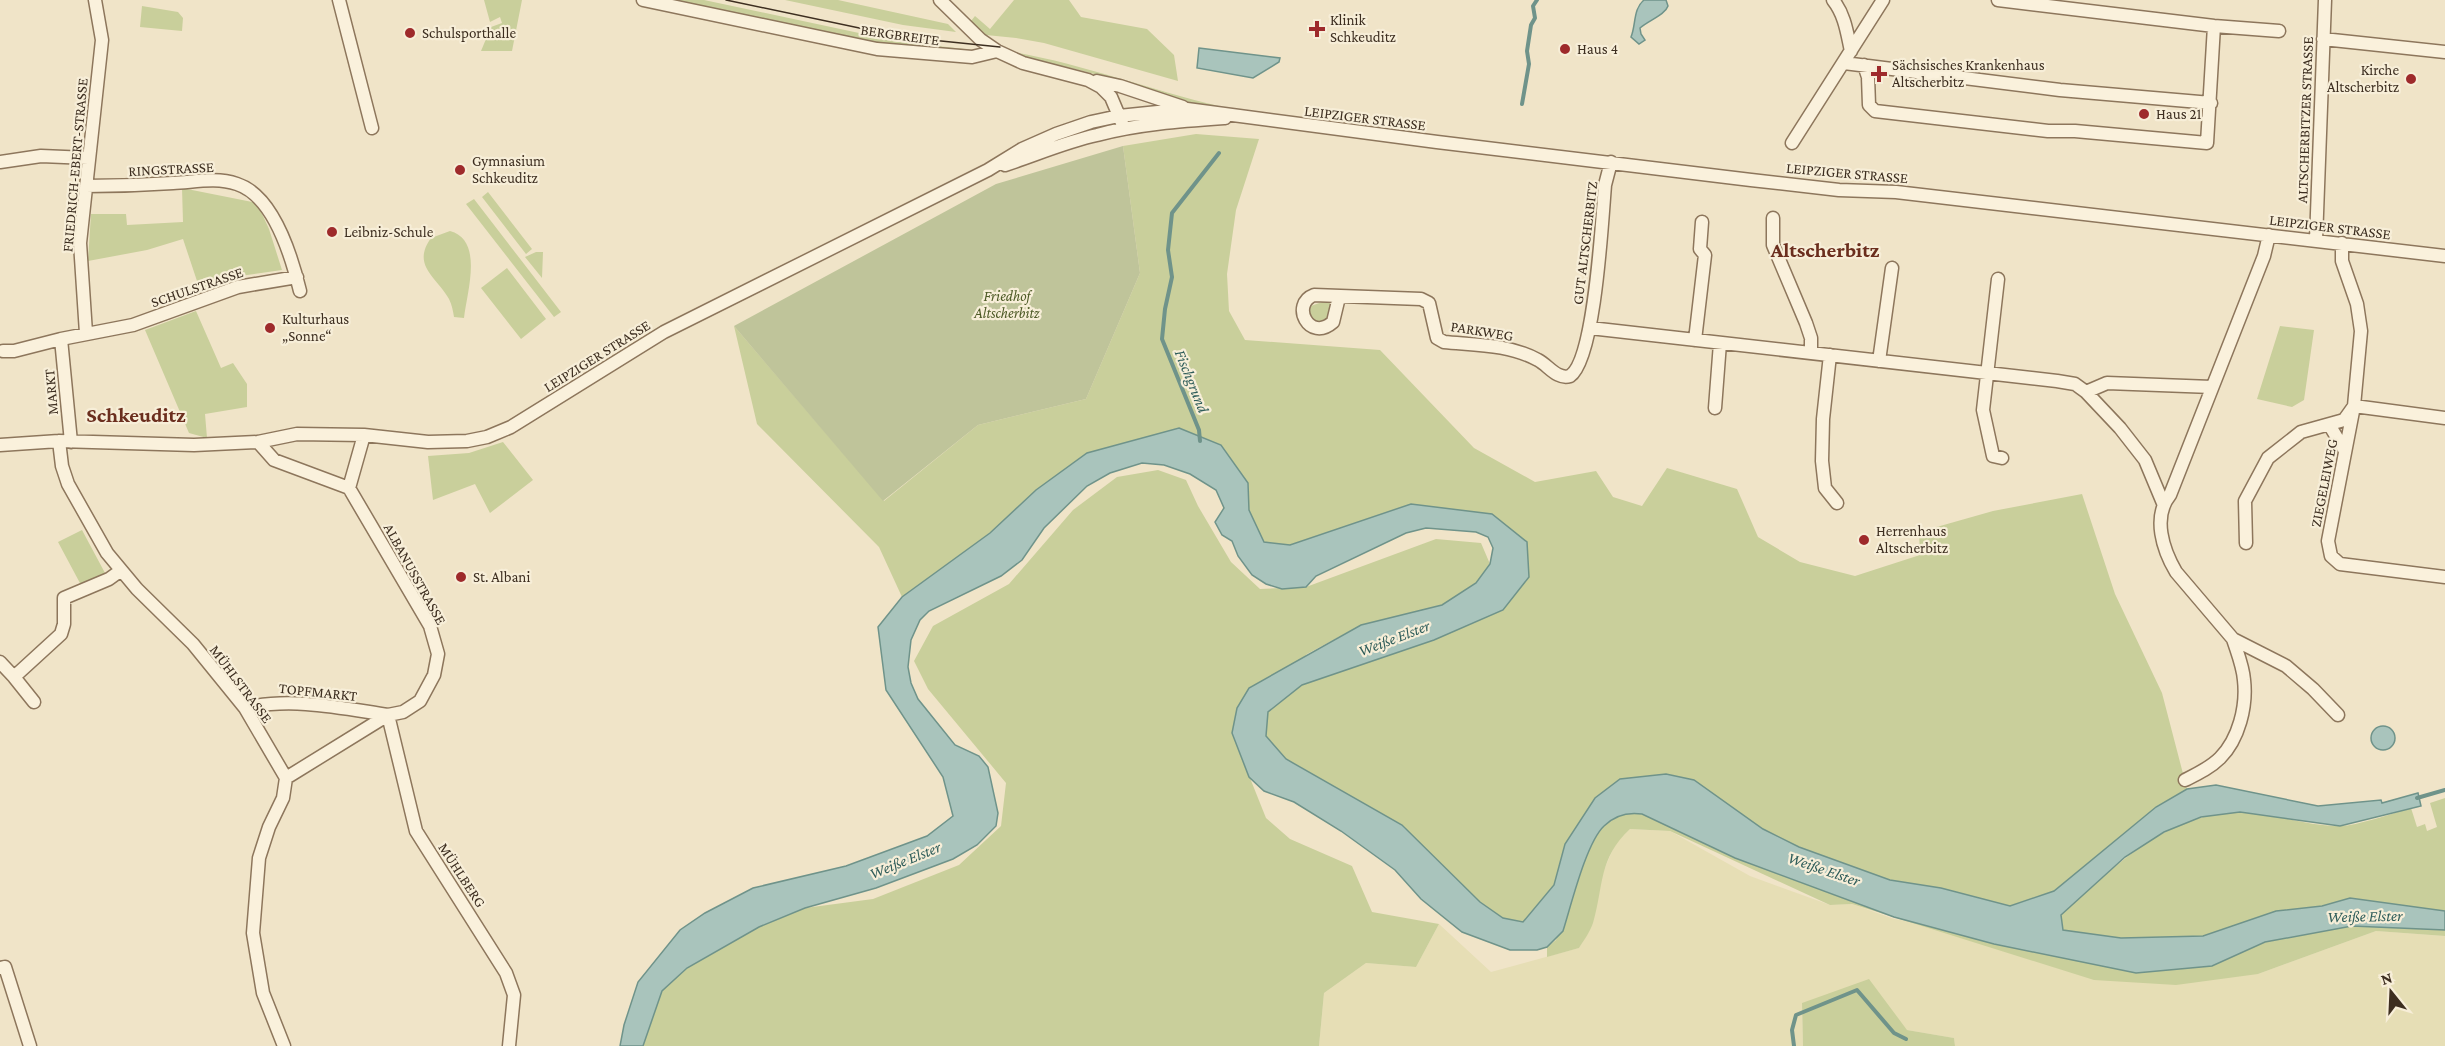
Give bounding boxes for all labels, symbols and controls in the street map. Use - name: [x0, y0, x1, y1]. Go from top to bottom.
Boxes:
- place label: Klinik Schkeuditz: [1330, 12, 1396, 45]
- marker: Klinik Schkeuditz: [1308, 20, 1326, 38]
- street label: BERGBREITE: [860, 22, 940, 48]
- place label: Schulsporthalle: [422, 25, 516, 42]
- marker: Schulsporthalle: [403, 26, 417, 40]
- street label: ALTSCHERBITZER STRASSE: [2294, 36, 2316, 204]
- place label: Haus 4: [1577, 41, 1618, 57]
- marker: Haus 4: [1558, 42, 1572, 56]
- place label: Sächsisches Krankenhaus Altscherbitz: [1892, 57, 2045, 90]
- place label: Kirche Altscherbitz: [2327, 62, 2399, 95]
- marker: Sächsisches Krankenhaus Altscherbitz: [1870, 65, 1888, 83]
- marker: Kirche Altscherbitz: [2404, 72, 2418, 86]
- street label: FRIEDRICH-EBERT-STRASSE: [59, 77, 91, 253]
- street label: LEIPZIGER STRASSE: [1303, 103, 1427, 133]
- place label: Haus 21: [2156, 106, 2202, 122]
- marker: Haus 21: [2137, 107, 2151, 121]
- place label: Gymnasium Schkeuditz: [472, 153, 545, 186]
- street label: RINGSTRASSE: [128, 159, 214, 179]
- street label: LEIPZIGER STRASSE: [1785, 160, 1909, 186]
- marker: Gymnasium Schkeuditz: [453, 163, 467, 177]
- street label: GUT ALTSCHERBITZ: [1569, 180, 1601, 306]
- street label: LEIPZIGER STRASSE: [2268, 212, 2392, 242]
- place label: Leibniz-Schule: [344, 224, 434, 240]
- marker: Leibniz-Schule: [325, 225, 339, 239]
- district label: Altscherbitz: [1770, 238, 1880, 262]
- street label: SCHULSTRASSE: [149, 264, 245, 310]
- park label: Friedhof Altscherbitz: [973, 288, 1040, 321]
- place label: Kulturhaus „Sonne“: [282, 311, 349, 344]
- street label: LEIPZIGER STRASSE: [541, 317, 653, 395]
- street label: PARKWEG: [1450, 318, 1514, 344]
- marker: Kulturhaus „Sonne“: [263, 321, 277, 335]
- water label: Fischgrund: [1171, 347, 1213, 416]
- street label: MARKT: [41, 368, 61, 416]
- district label: Schkeuditz: [86, 403, 186, 427]
- street label: ZIEGELEIWEG: [2308, 438, 2340, 528]
- street label: ALBANUSSTRASSE: [381, 521, 449, 627]
- place label: Herrenhaus Altscherbitz: [1876, 523, 1948, 556]
- marker: Herrenhaus Altscherbitz: [1857, 533, 1871, 547]
- place label: St. Albani: [473, 569, 530, 585]
- marker: St. Albani: [454, 570, 468, 584]
- water label: Weiße Elster: [1356, 616, 1433, 660]
- street label: MÜHLSTRASSE: [207, 642, 275, 726]
- street label: TOPFMARKT: [278, 680, 358, 704]
- water label: Weiße Elster: [867, 838, 944, 883]
- street label: MÜHLBERG: [435, 840, 489, 910]
- water label: Weiße Elster: [1785, 849, 1863, 890]
- water label: Weiße Elster: [2327, 907, 2403, 926]
- north arrow: [2361, 962, 2421, 1022]
- text: N: [2379, 968, 2394, 988]

